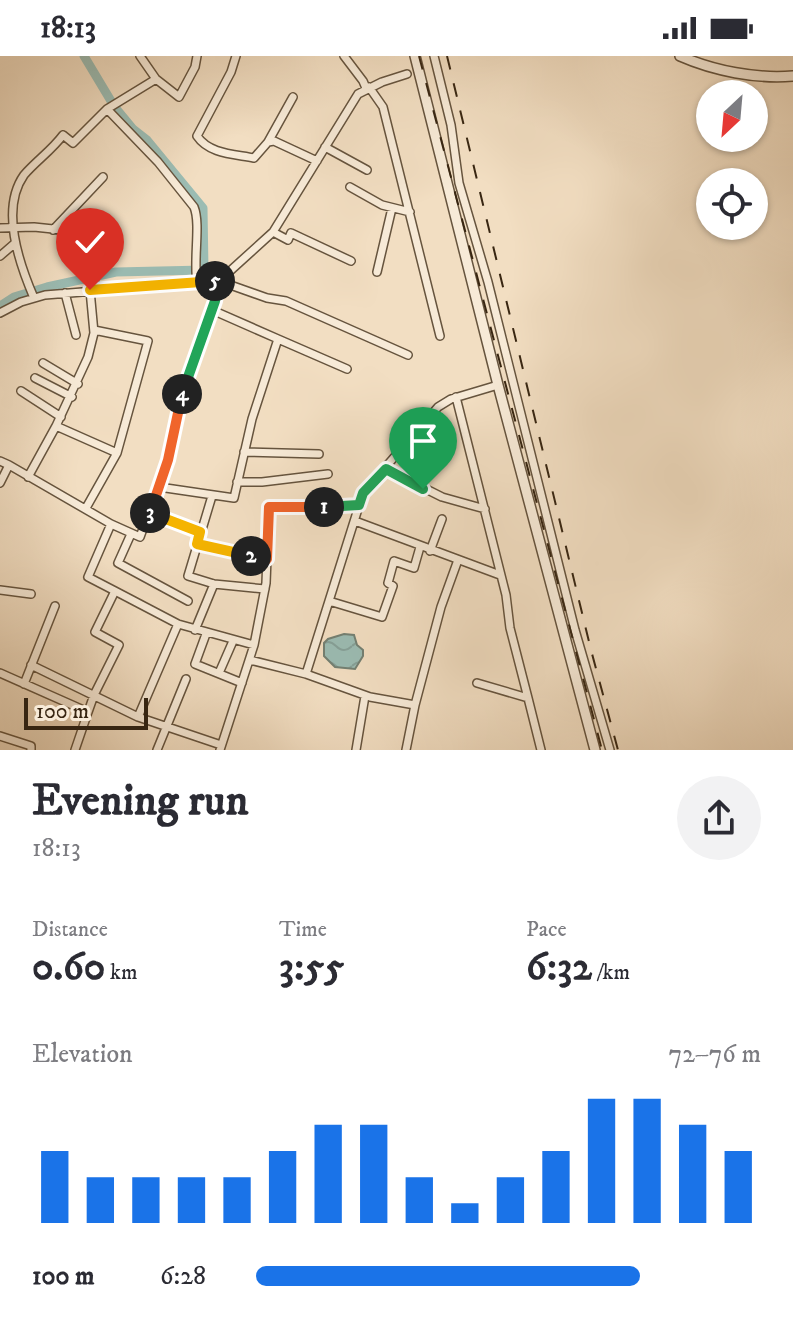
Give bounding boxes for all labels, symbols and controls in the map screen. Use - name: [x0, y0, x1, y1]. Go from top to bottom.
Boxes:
- text: 18:13: [40, 10, 96, 47]
- north arrow: [696, 80, 768, 152]
- map controls: [696, 80, 768, 240]
- button: locate: [696, 168, 768, 240]
- pin: [56, 208, 124, 290]
- icon: check: [68, 220, 112, 264]
- pin: 5: [195, 261, 235, 301]
- text: 5: [210, 267, 220, 294]
- pin: 4: [162, 374, 202, 414]
- text: 4: [176, 380, 188, 407]
- pin: [389, 407, 457, 489]
- icon: arrive: [401, 419, 445, 463]
- pin: 1: [304, 487, 344, 527]
- pin: 3: [130, 493, 170, 533]
- text: 1: [320, 493, 328, 520]
- text: 3: [146, 499, 154, 526]
- pin: 2: [231, 536, 271, 576]
- text: 2: [246, 542, 256, 569]
- scale bar: [24, 694, 148, 730]
- text: 100 m: [36, 698, 89, 725]
- text: Evening run: [32, 774, 249, 829]
- button: share: [677, 776, 761, 860]
- text: 18:13: [32, 832, 81, 865]
- text: Distance: [32, 916, 108, 943]
- text: Time: [279, 916, 327, 943]
- text: Pace: [526, 916, 567, 943]
- text: 0.60: [32, 943, 105, 993]
- text: 3:55: [279, 943, 344, 993]
- text: 6:32: [526, 943, 592, 993]
- text: km: [105, 959, 138, 986]
- text: /km: [592, 959, 630, 986]
- text: Elevation: [32, 1038, 133, 1071]
- text: 72–76 m: [669, 1038, 761, 1071]
- text: 100 m: [32, 1260, 95, 1293]
- text: 6:28: [160, 1260, 206, 1293]

